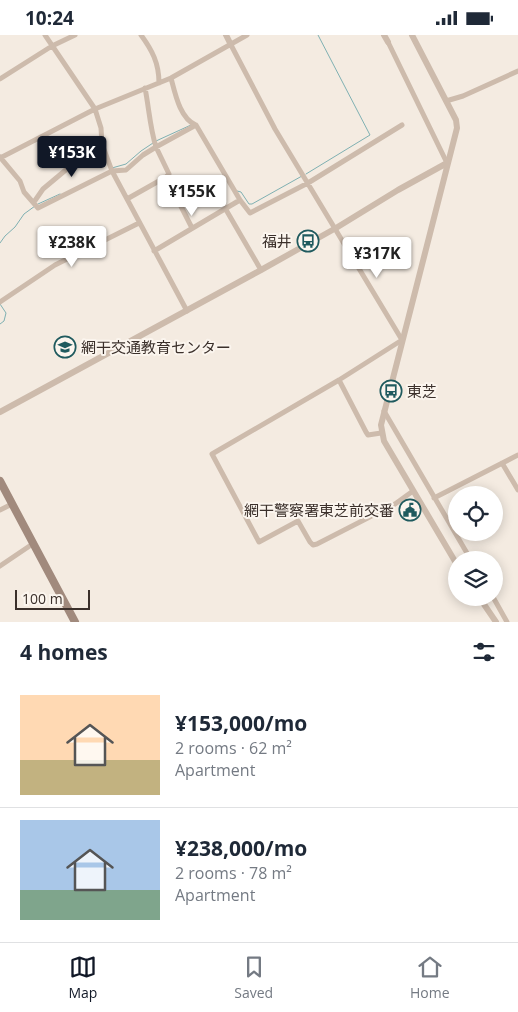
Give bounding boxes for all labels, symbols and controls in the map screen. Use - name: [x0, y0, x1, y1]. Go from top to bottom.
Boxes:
- text: 10:24: [25, 5, 74, 31]
- pin: ¥153K: [37, 135, 107, 178]
- text: ¥153K: [48, 141, 96, 163]
- pin: ¥155K: [157, 175, 227, 217]
- text: ¥155K: [168, 180, 216, 202]
- pin: ¥238K: [37, 225, 107, 268]
- bus stop icon: 福井: [296, 229, 320, 253]
- text: ¥238K: [48, 231, 96, 253]
- place label: 福井: [262, 231, 292, 251]
- pin: ¥317K: [342, 237, 412, 279]
- text: ¥317K: [353, 242, 401, 264]
- school or university icon: 網干交通教育センター: [53, 335, 77, 359]
- place label: 網干交通教育センター: [81, 337, 231, 357]
- bus stop icon: 東芝: [379, 379, 403, 403]
- place label: 東芝: [407, 381, 437, 401]
- map controls: [448, 486, 503, 606]
- button: locate: [448, 486, 503, 541]
- public building icon: 網干警察署東芝前交番: [398, 498, 422, 522]
- place label: 網干警察署東芝前交番: [244, 500, 394, 520]
- button: layers: [448, 551, 503, 606]
- scale bar: [15, 587, 90, 610]
- text: 100 m: [22, 589, 63, 608]
- text: 4 homes: [20, 638, 108, 666]
- icon: filters: [470, 638, 498, 666]
- text: ¥153,000/mo: [175, 709, 307, 737]
- icon: home: [60, 715, 120, 775]
- text: 2 rooms · 62 m²: [175, 737, 292, 759]
- text: Apartment: [175, 759, 255, 781]
- text: ¥238,000/mo: [175, 834, 307, 862]
- icon: home: [60, 840, 120, 900]
- text: 2 rooms · 78 m²: [175, 862, 292, 884]
- text: Apartment: [175, 884, 255, 906]
- tab: Map: [68, 953, 97, 1002]
- tab: Saved: [234, 953, 273, 1002]
- tab: Home: [410, 953, 450, 1002]

